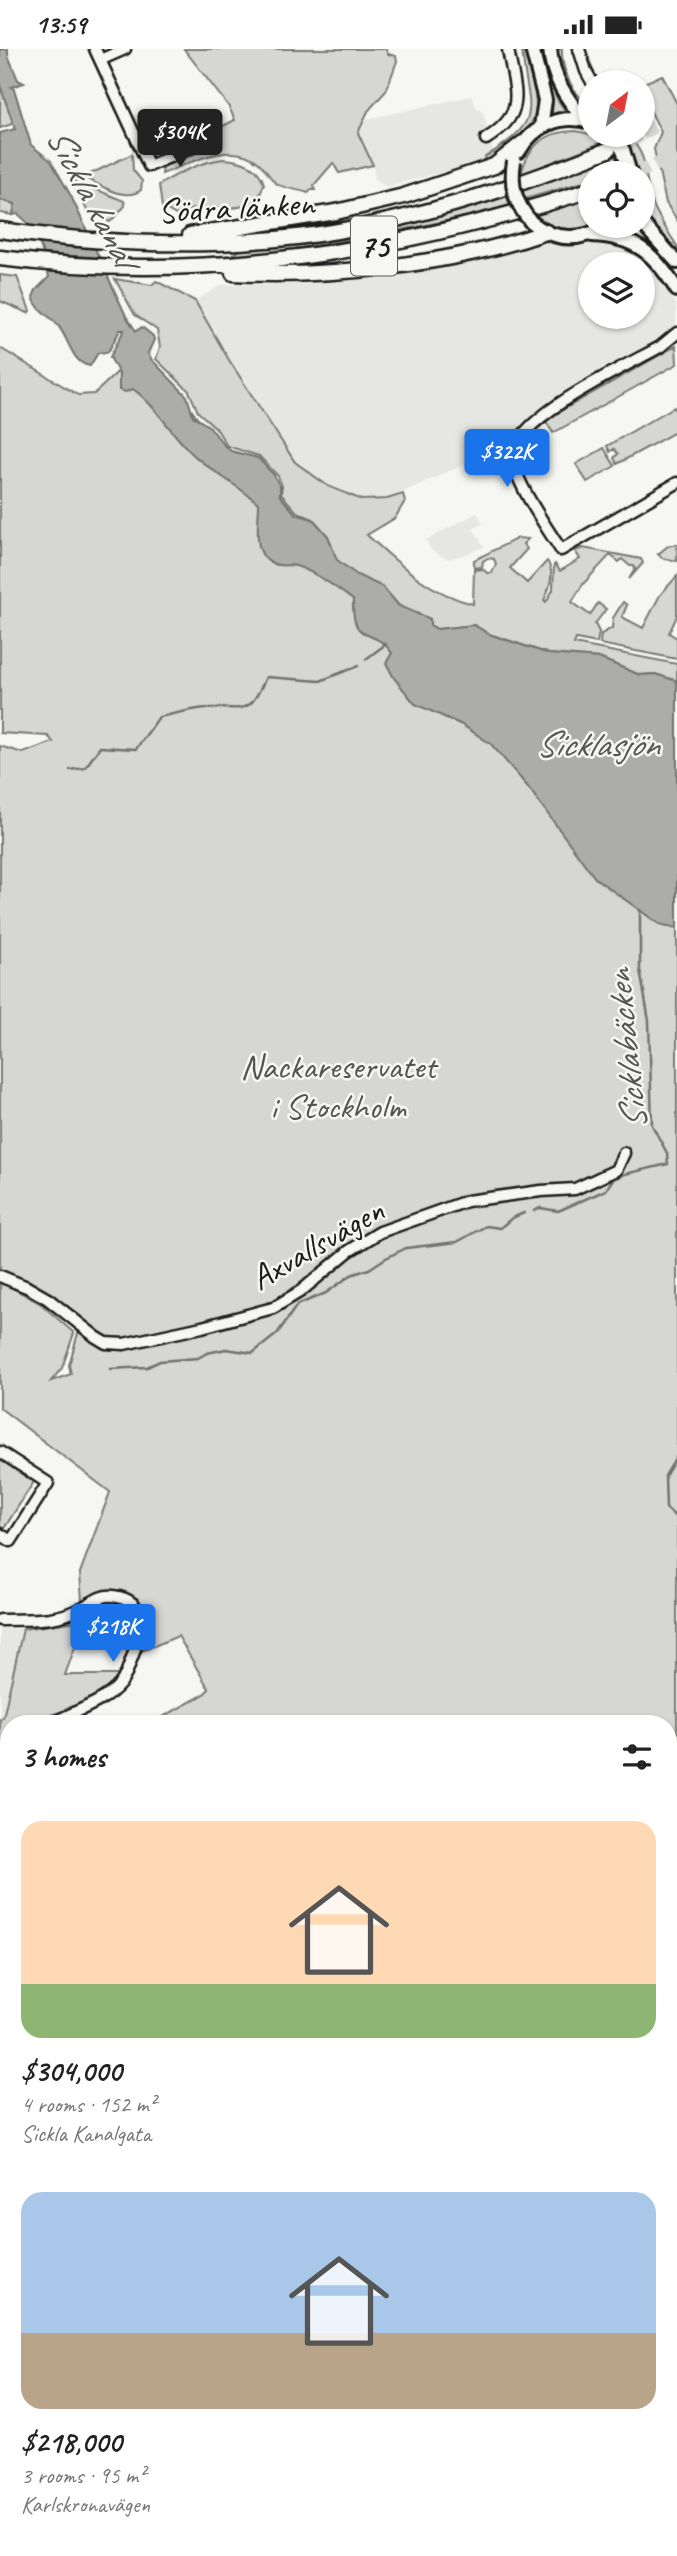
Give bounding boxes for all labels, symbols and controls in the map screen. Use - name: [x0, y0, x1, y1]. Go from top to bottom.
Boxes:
- text: 13:59: [35, 8, 86, 41]
- north arrow: [578, 70, 654, 147]
- map controls: [578, 70, 655, 329]
- pin: $304K: [131, 109, 229, 169]
- text: $304K: [153, 117, 207, 146]
- water label: Sickla kanal: [36, 119, 153, 284]
- button: locate: [578, 161, 655, 238]
- street label: Södra länken: [157, 180, 317, 234]
- road number: 75: [351, 217, 397, 275]
- button: layers: [578, 252, 655, 329]
- pin: $322K: [458, 429, 556, 489]
- text: $322K: [480, 437, 534, 466]
- water label: Sicklasjön: [535, 720, 661, 767]
- water label: Sicklabäcken: [594, 964, 658, 1132]
- park label: Nackareservatet i Stockholm: [240, 1044, 439, 1129]
- street label: Axvallsvägen: [242, 1188, 392, 1300]
- pin: $218K: [64, 1605, 162, 1664]
- text: $218K: [86, 1612, 140, 1641]
- text: 3 homes: [21, 1738, 106, 1776]
- icon: filters: [618, 1738, 656, 1776]
- icon: home: [276, 1867, 402, 1993]
- text: $304,000: [21, 2052, 121, 2090]
- text: 4 rooms · 152 m²: [21, 2090, 156, 2119]
- text: Sickla Kanalgata: [21, 2119, 151, 2148]
- icon: home: [276, 2238, 402, 2364]
- text: $218,000: [21, 2423, 121, 2461]
- text: 3 rooms · 95 m²: [21, 2461, 145, 2490]
- text: Karlskronavägen: [21, 2490, 150, 2519]

